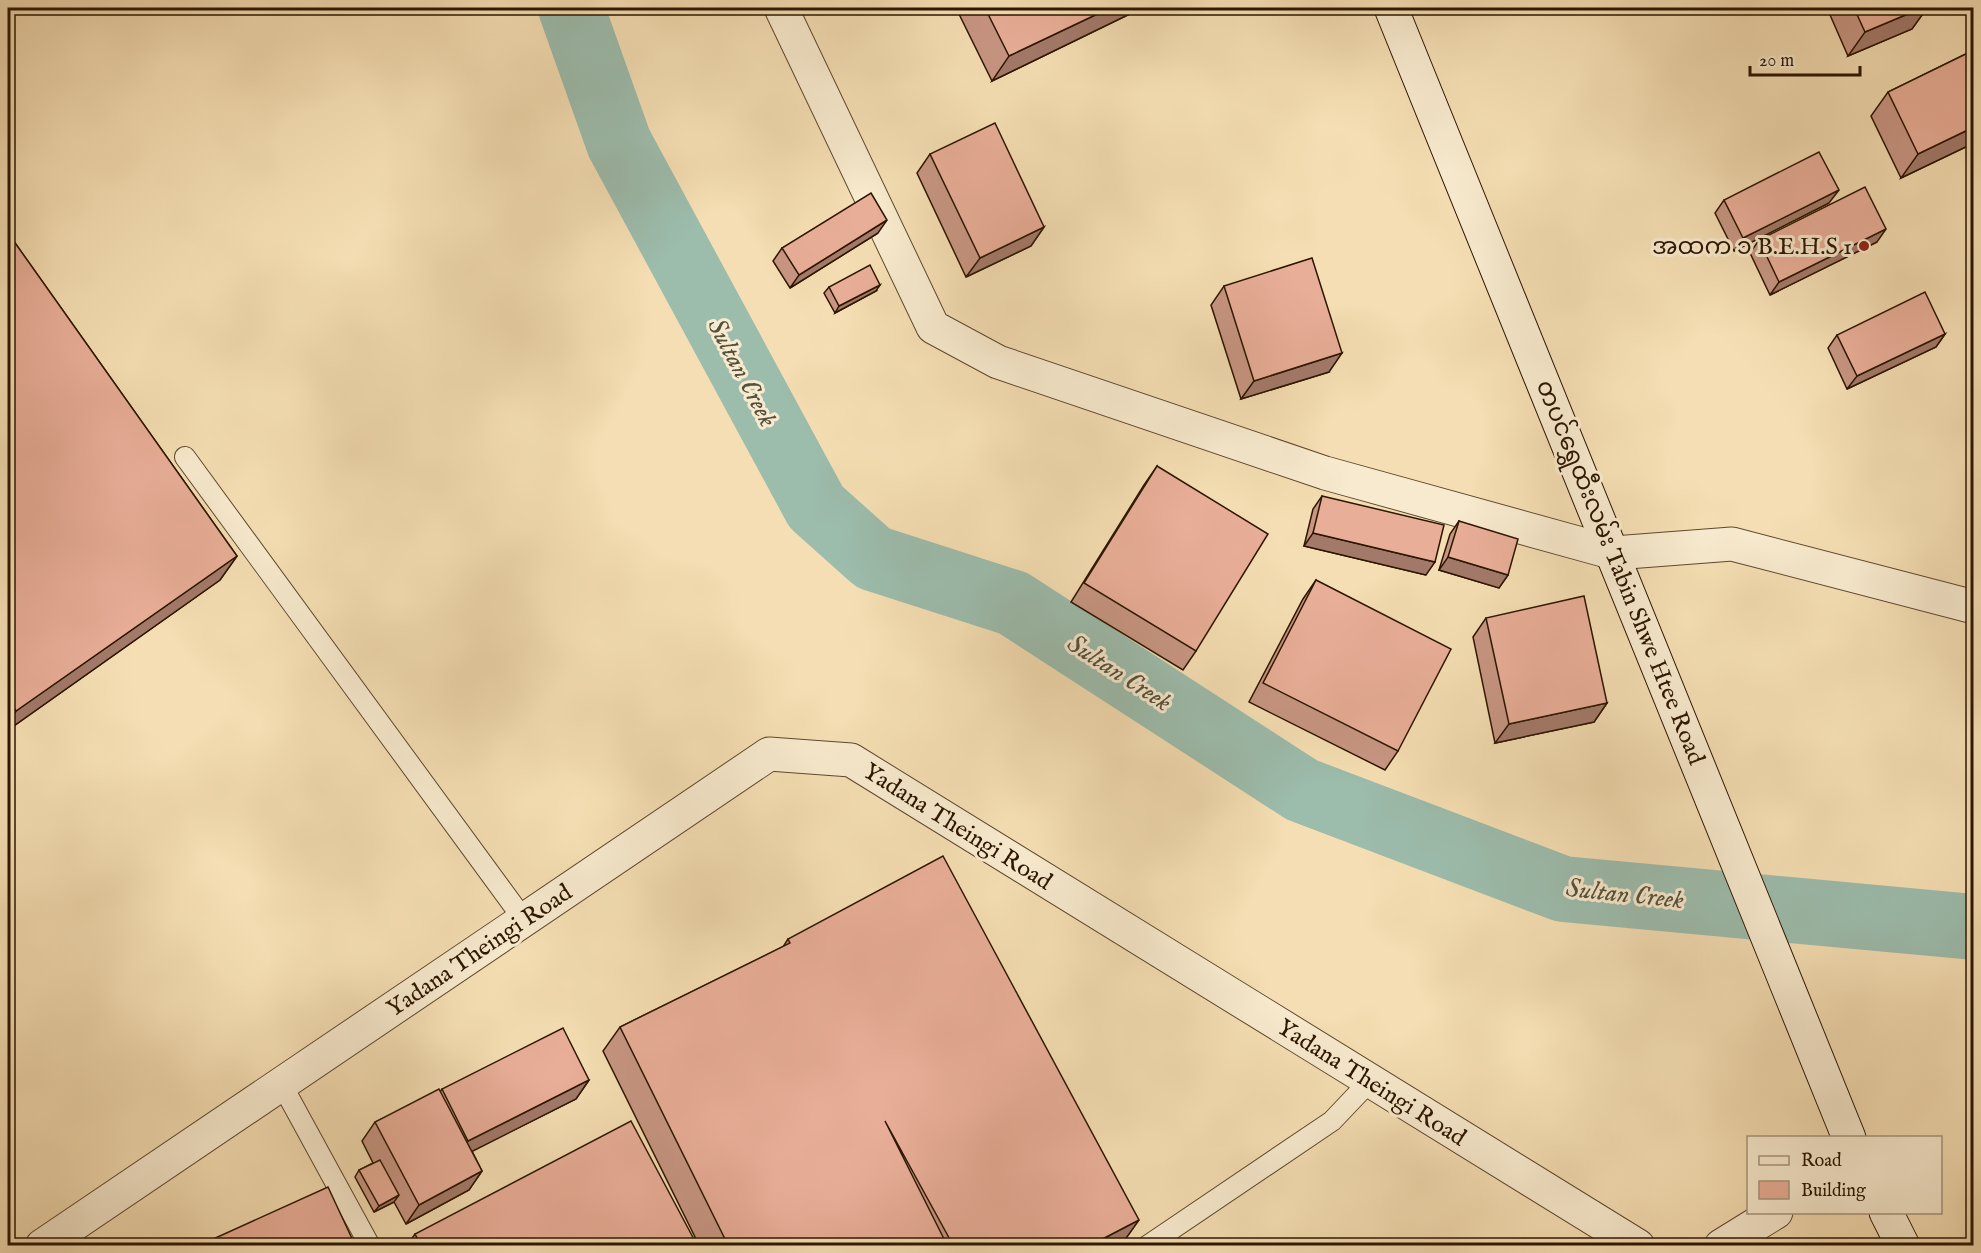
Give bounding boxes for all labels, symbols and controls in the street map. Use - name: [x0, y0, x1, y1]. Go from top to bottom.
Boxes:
- scale bar: [1750, 39, 1860, 77]
- text: 20 m: [1759, 50, 1794, 73]
- place label: အထက ၁ B.E.H.S 1: [1652, 232, 1852, 263]
- marker: အထက ၁ B.E.H.S 1: [1857, 239, 1871, 253]
- water label: Sultan Creek: [699, 313, 784, 433]
- street label: တပင်ရွှေထီးလမ်း Tabin Shwe Htee Road: [1526, 375, 1713, 770]
- water label: Sultan Creek: [1061, 627, 1178, 720]
- street label: Yadana Theingi Road: [857, 757, 1058, 898]
- water label: Sultan Creek: [1564, 872, 1686, 917]
- street label: Yadana Theingi Road: [381, 878, 579, 1025]
- street label: Yadana Theingi Road: [1271, 1013, 1472, 1154]
- legend: [1747, 1136, 1942, 1214]
- text: Road: [1801, 1150, 1842, 1173]
- text: Building: [1801, 1180, 1866, 1203]

